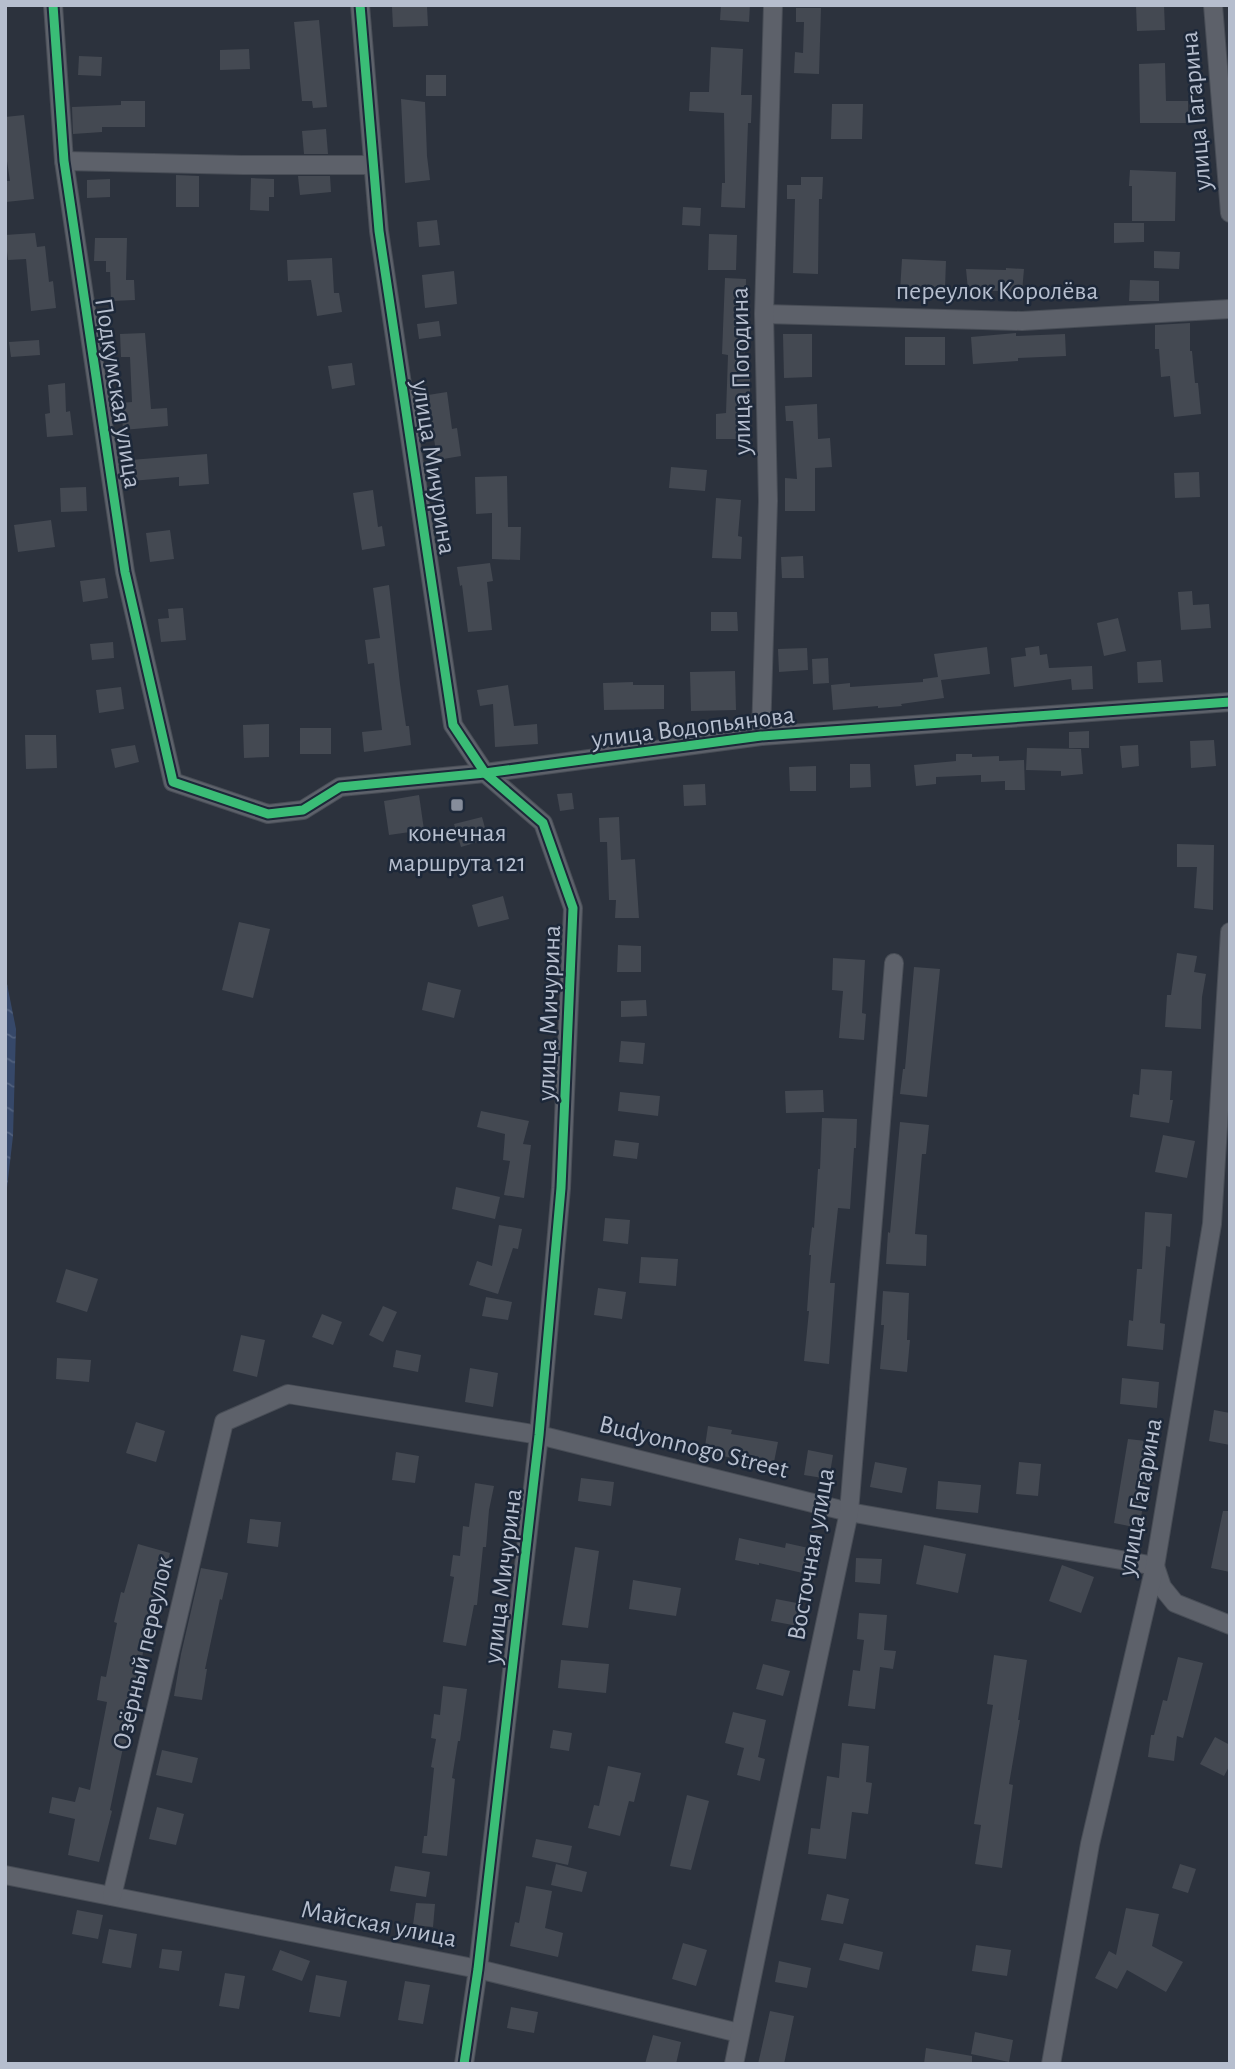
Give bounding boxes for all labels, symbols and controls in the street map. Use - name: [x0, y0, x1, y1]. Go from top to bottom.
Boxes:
- street label: улица Гагарина: [1176, 30, 1216, 193]
- street label: переулок Королёва: [896, 278, 1098, 304]
- street label: улица Погодина: [727, 287, 755, 456]
- street label: Подкумская улица: [90, 296, 146, 490]
- street label: улица Мичурина: [407, 377, 461, 556]
- street label: улица Водопьянова: [589, 702, 796, 752]
- marker: конечная маршрута 121: [449, 797, 465, 813]
- place label: конечная маршрута 121: [388, 820, 526, 876]
- street label: улица Мичурина: [533, 924, 565, 1102]
- street label: Budyonnogo Street: [596, 1411, 791, 1483]
- street label: улица Гагарина: [1113, 1416, 1167, 1579]
- street label: Восточная улица: [783, 1466, 839, 1643]
- street label: улица Мичурина: [479, 1487, 527, 1666]
- street label: Озёрный переулок: [108, 1554, 178, 1753]
- street label: Майская улица: [299, 1896, 459, 1952]

